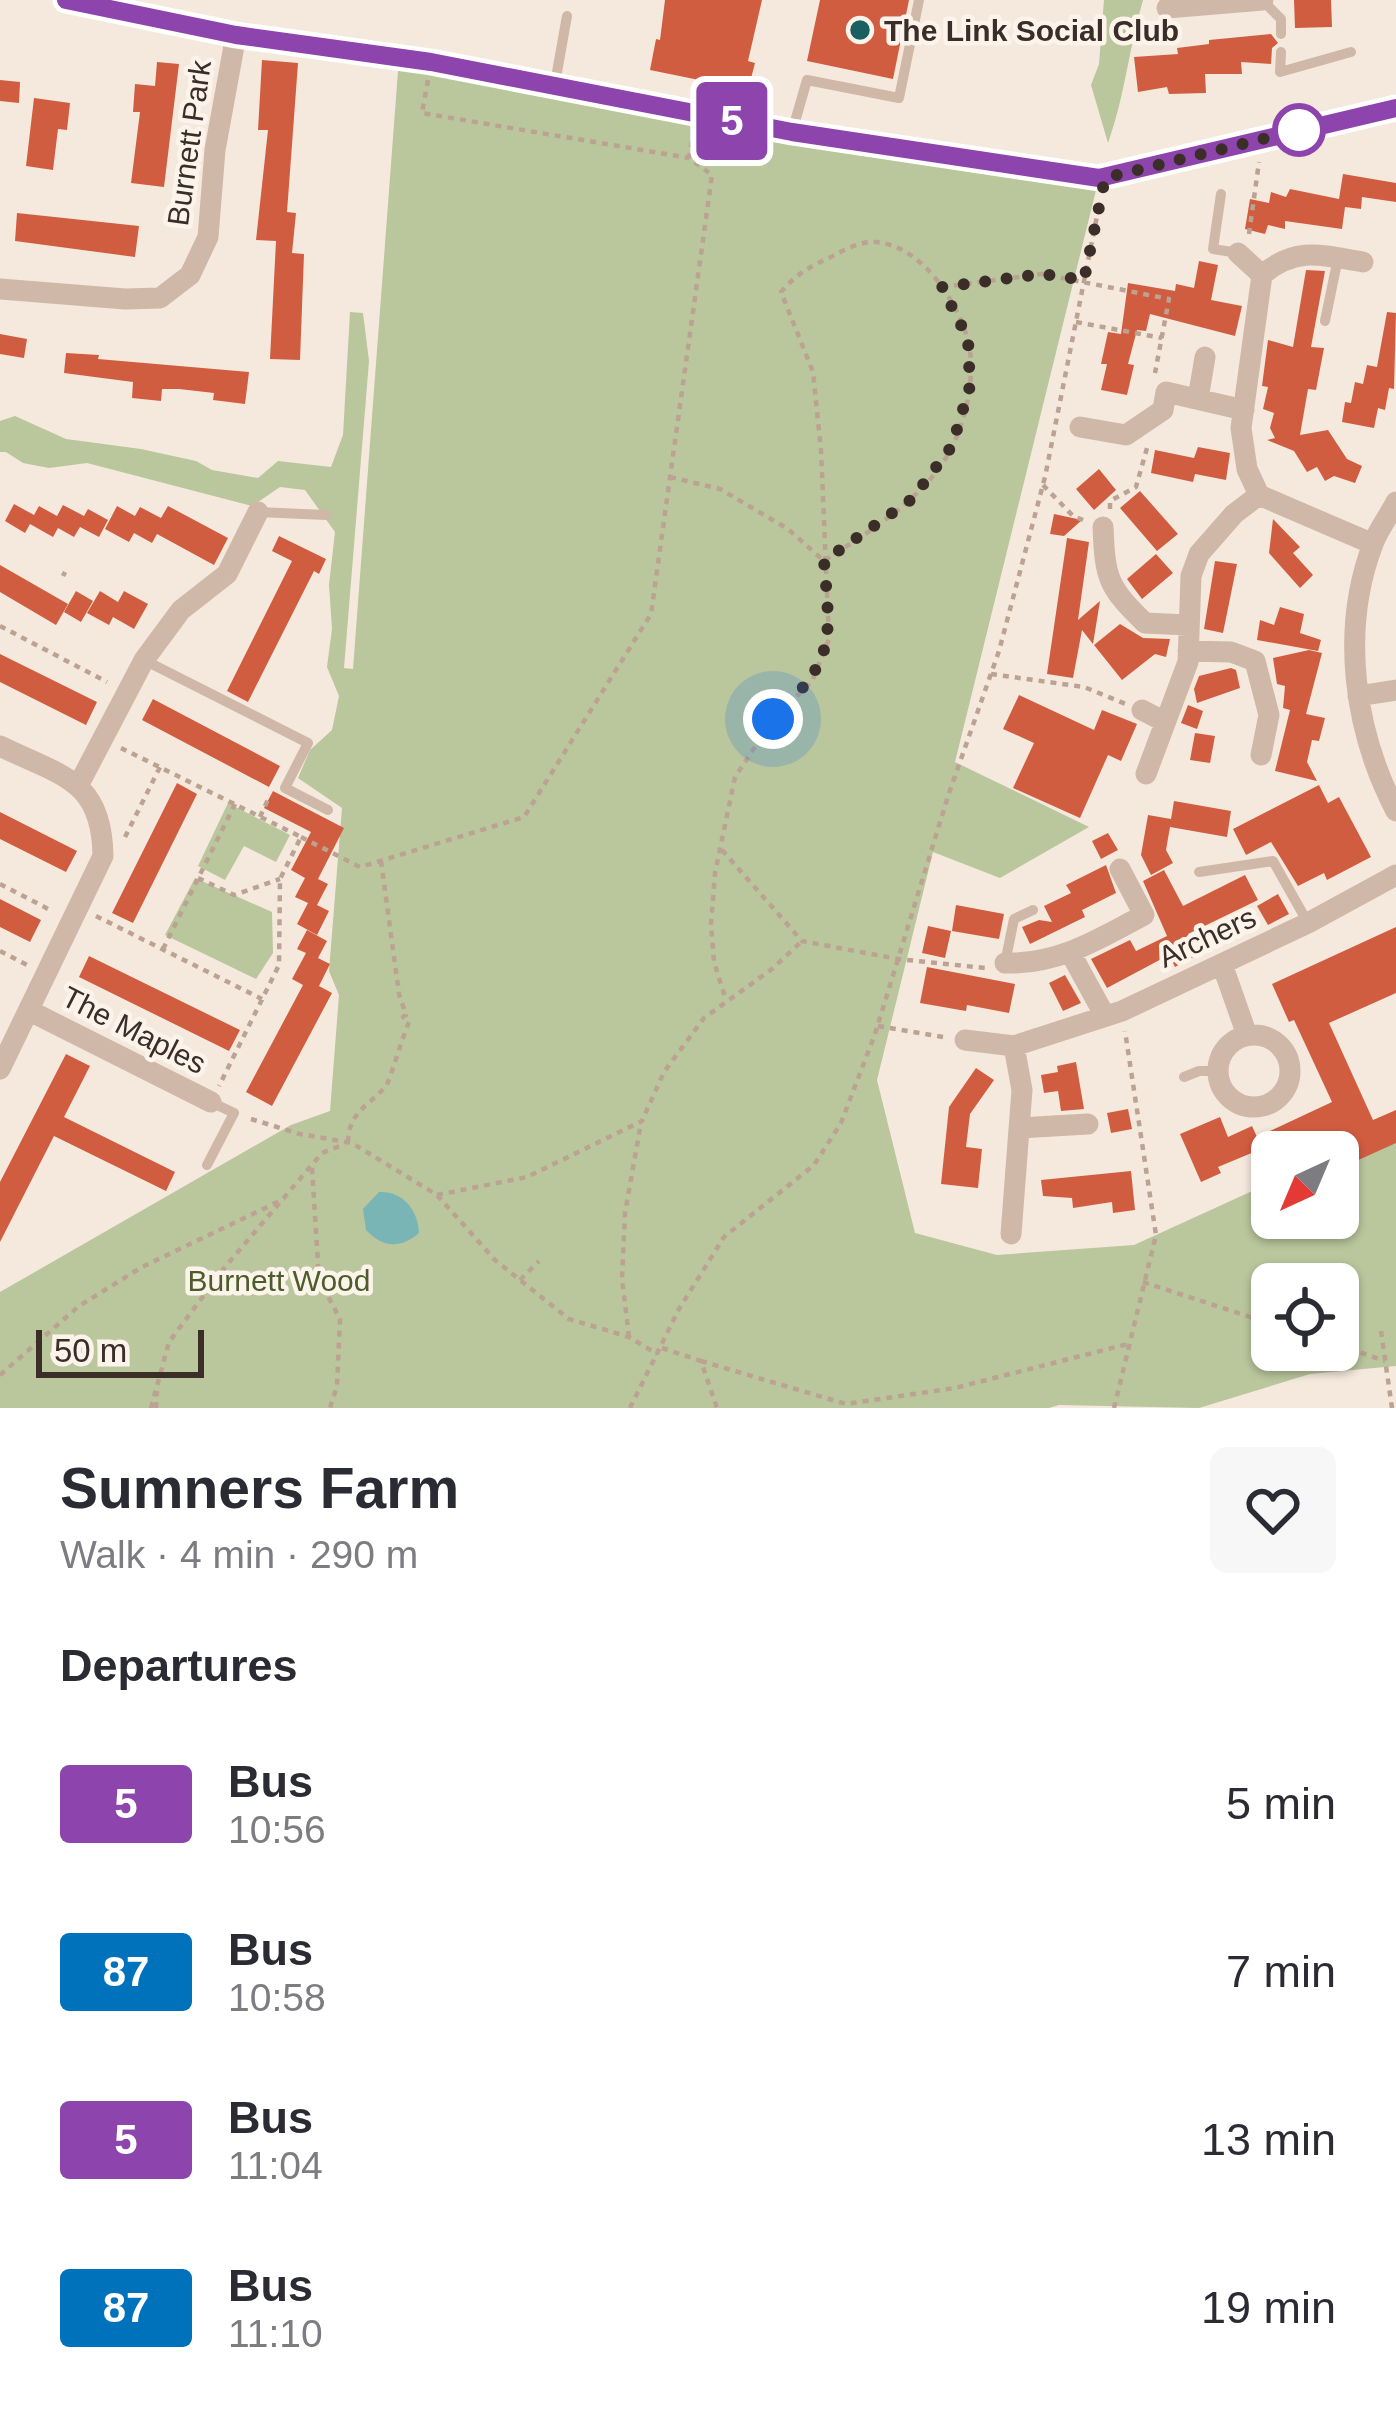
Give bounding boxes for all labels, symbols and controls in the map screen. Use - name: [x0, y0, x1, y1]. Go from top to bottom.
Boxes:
- place label: The Link Social Club: [884, 14, 1179, 47]
- marker: The Link Social Club: [847, 17, 873, 43]
- street label: Burnett Park: [161, 57, 217, 228]
- line badge: 5: [693, 82, 771, 160]
- text: 5: [720, 97, 744, 144]
- unlabelled marker: [1274, 105, 1324, 155]
- your location: [743, 689, 803, 749]
- street label: Archers: [1153, 900, 1261, 974]
- street label: The Maples: [57, 980, 211, 1080]
- north arrow: [1251, 1131, 1359, 1239]
- map controls: [1251, 1131, 1359, 1371]
- button: locate: [1251, 1263, 1359, 1371]
- park label: Burnett Wood: [188, 1264, 370, 1297]
- scale bar: [36, 1324, 204, 1377]
- text: 50 m: [54, 1332, 127, 1369]
- button: heart: [1210, 1447, 1336, 1573]
- text: Sumners Farm: [60, 1456, 459, 1520]
- text: Walk · 4 min · 290 m: [60, 1533, 418, 1576]
- text: Departures: [60, 1640, 298, 1691]
- text: Bus: [228, 1756, 313, 1807]
- text: 5 min: [1226, 1778, 1336, 1829]
- text: 5: [114, 1780, 138, 1827]
- text: 10:56: [228, 1808, 326, 1851]
- text: Bus: [228, 1924, 313, 1975]
- text: 7 min: [1226, 1946, 1336, 1997]
- text: 87: [103, 1948, 149, 1995]
- text: 10:58: [228, 1976, 326, 2019]
- text: Bus: [228, 2092, 313, 2143]
- text: 13 min: [1201, 2114, 1336, 2165]
- text: 5: [114, 2116, 138, 2163]
- text: 11:04: [228, 2144, 323, 2187]
- text: Bus: [228, 2260, 313, 2311]
- text: 19 min: [1201, 2282, 1336, 2333]
- text: 87: [103, 2284, 149, 2331]
- text: 11:10: [228, 2312, 323, 2355]

